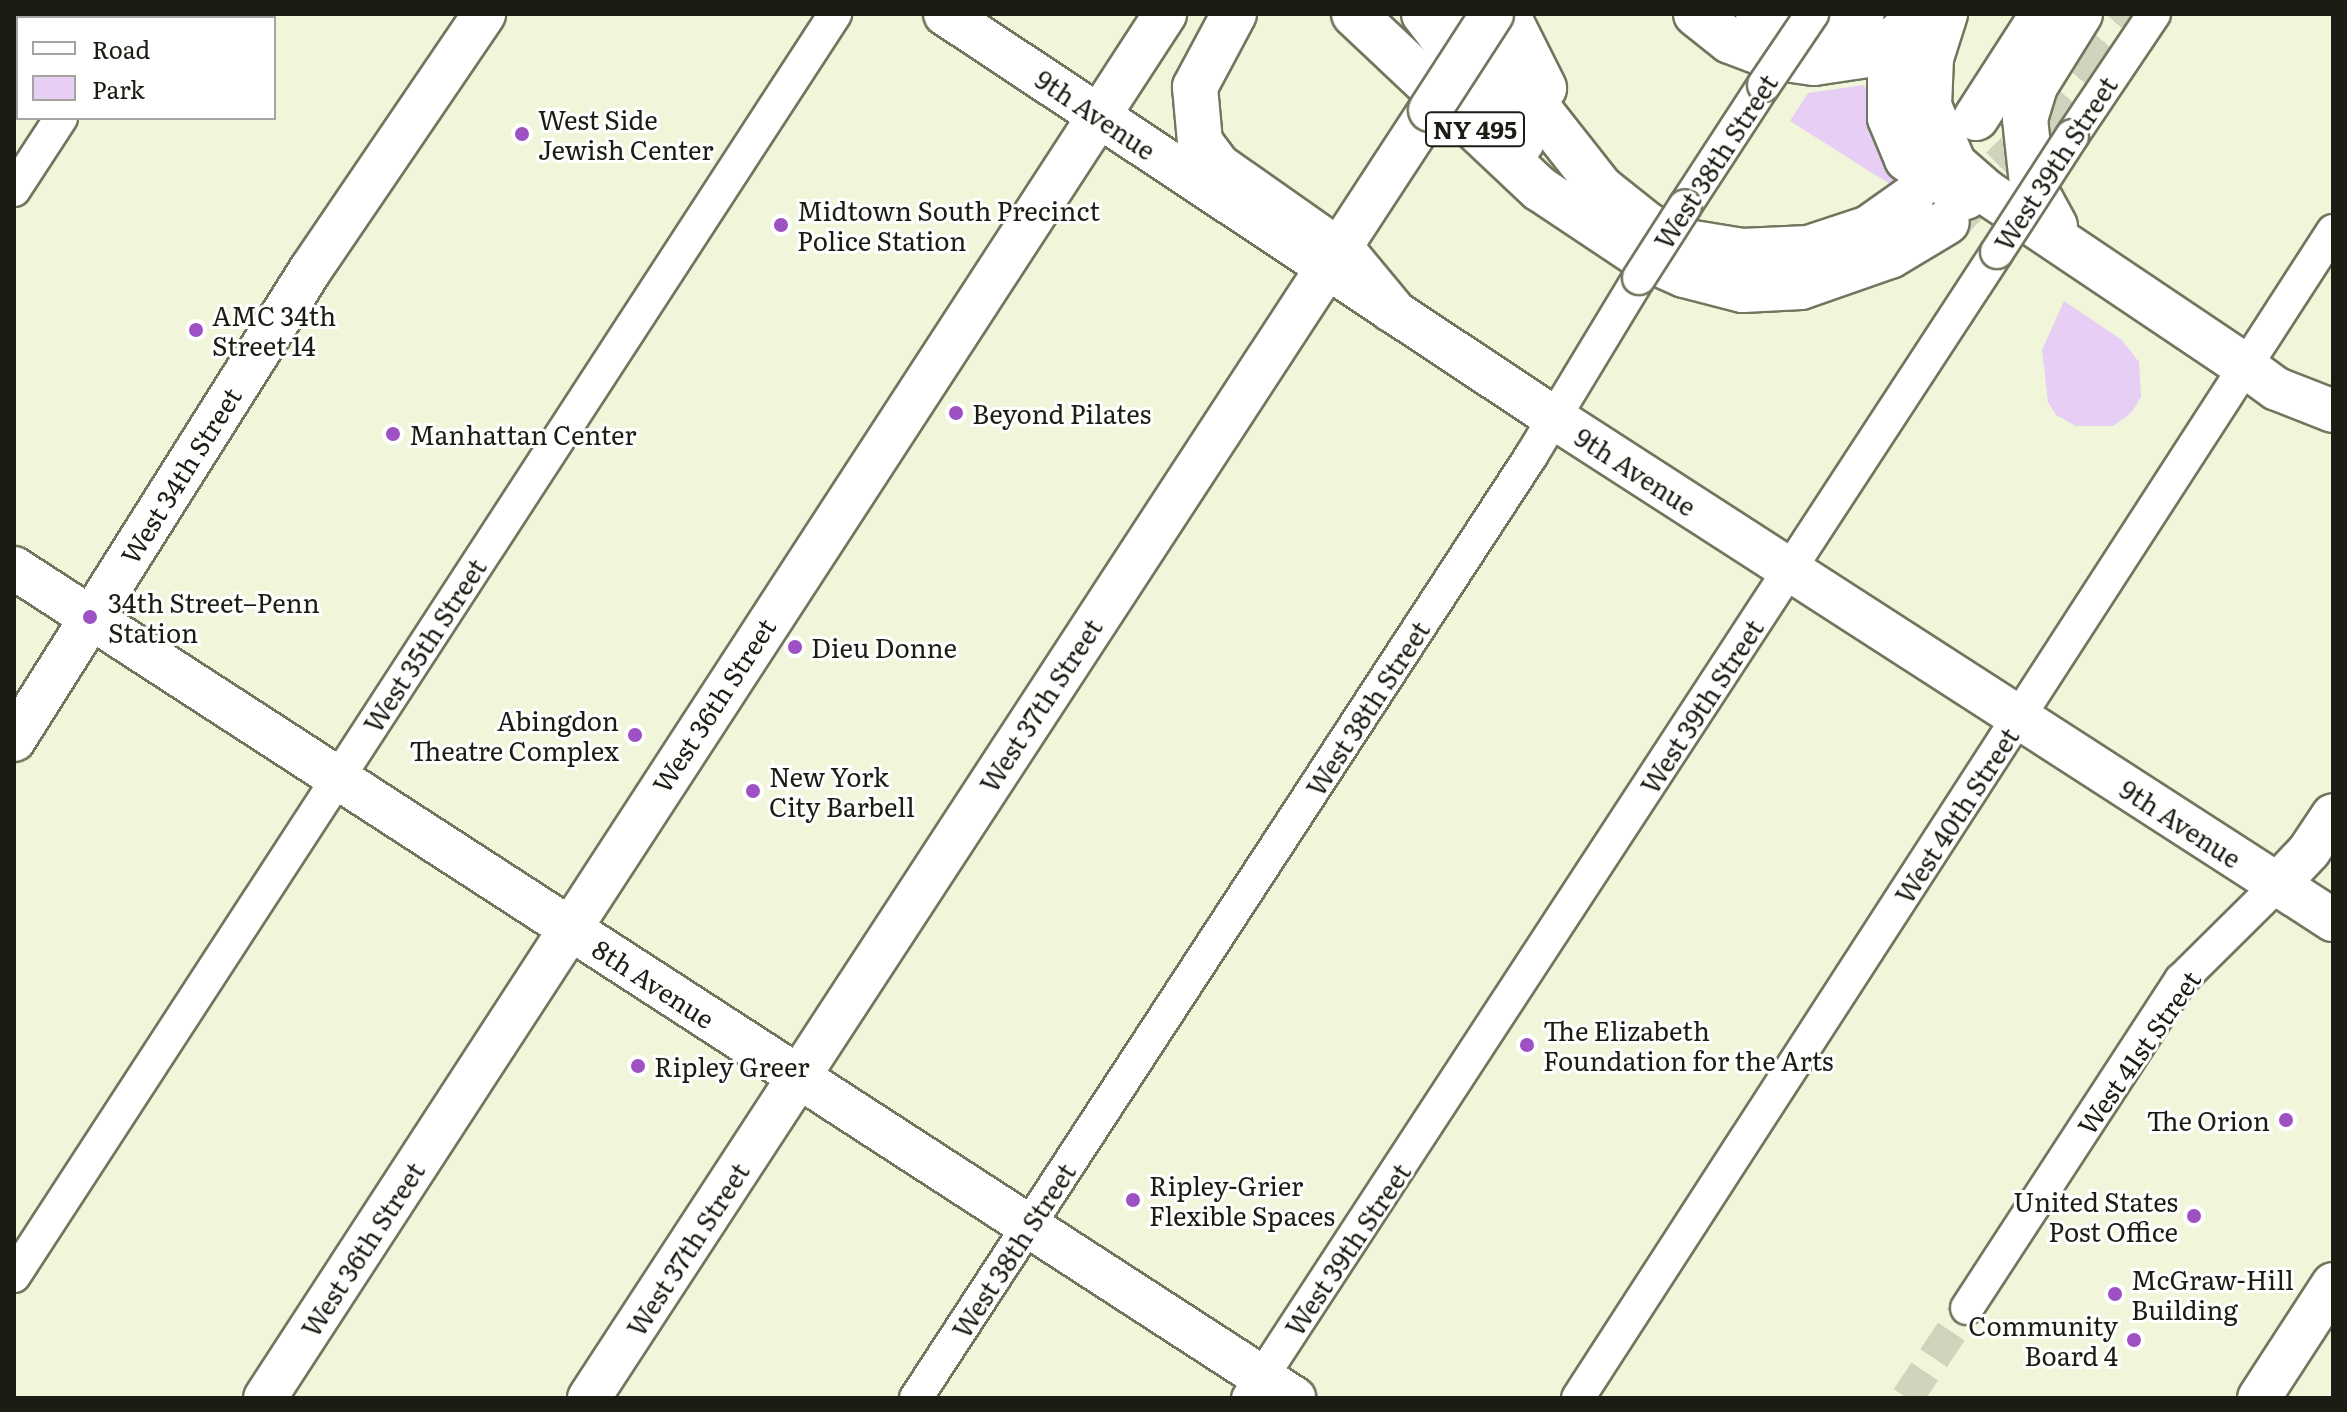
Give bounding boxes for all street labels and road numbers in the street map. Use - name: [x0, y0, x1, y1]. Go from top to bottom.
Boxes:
- street label: 9th Avenue: [1030, 63, 1162, 165]
- street label: West 38th Street: [1647, 68, 1783, 254]
- street label: West 39th Street: [1987, 70, 2123, 256]
- road number: NY 495: [1423, 109, 1527, 149]
- street label: West 34th Street: [113, 381, 247, 569]
- street label: 9th Avenue: [1570, 420, 1702, 522]
- street label: West 35th Street: [356, 552, 492, 738]
- street label: West 36th Street: [645, 612, 781, 798]
- street label: West 37th Street: [972, 613, 1108, 797]
- street label: West 39th Street: [1633, 613, 1769, 799]
- street label: West 38th Street: [1299, 615, 1435, 801]
- street label: West 40th Street: [1888, 721, 2024, 909]
- street label: 9th Avenue: [2115, 772, 2247, 874]
- street label: 8th Avenue: [587, 932, 721, 1034]
- street label: West 41st Street: [2070, 964, 2206, 1140]
- street label: West 36th Street: [294, 1156, 430, 1342]
- street label: West 37th Street: [619, 1157, 755, 1341]
- street label: West 38th Street: [945, 1157, 1081, 1343]
- street label: West 39th Street: [1278, 1157, 1416, 1341]

